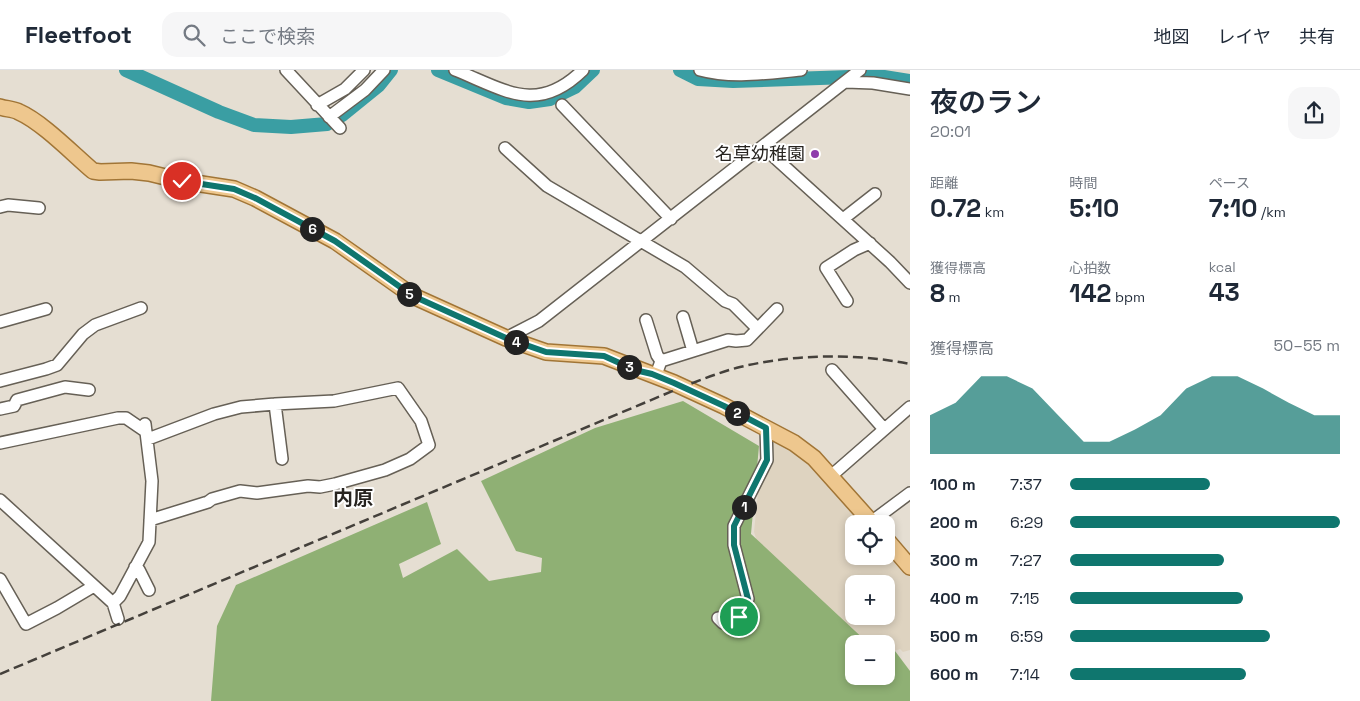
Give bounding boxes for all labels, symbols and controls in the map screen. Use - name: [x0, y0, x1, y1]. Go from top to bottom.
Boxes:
- search box: [162, 12, 512, 57]
- text: Fleetfoot: [25, 19, 132, 50]
- icon: search: [180, 21, 208, 49]
- text: ここで検索: [220, 24, 315, 49]
- text: 地図: [1154, 25, 1190, 48]
- text: レイヤ: [1218, 25, 1271, 48]
- text: 共有: [1299, 25, 1335, 48]
- text: 夜のラン: [930, 84, 1042, 120]
- button: share: [1288, 87, 1340, 139]
- text: 20:01: [930, 121, 971, 142]
- place label: 名草幼稚園: [715, 142, 805, 165]
- marker: 名草幼稚園: [809, 148, 821, 160]
- pin: [161, 160, 203, 202]
- icon: check: [168, 167, 196, 195]
- text: 距離: [930, 174, 958, 192]
- text: 時間: [1069, 174, 1097, 192]
- text: ペース: [1209, 174, 1250, 192]
- text: 0.72: [930, 192, 981, 224]
- text: 5:10: [1069, 192, 1119, 224]
- text: 7:10: [1209, 192, 1257, 224]
- text: km: [981, 203, 1004, 221]
- text: /km: [1257, 203, 1286, 221]
- pin: 6: [300, 216, 324, 242]
- text: 6: [308, 220, 317, 238]
- text: kcal: [1209, 258, 1236, 276]
- text: 獲得標高: [930, 259, 986, 277]
- text: 心拍数: [1069, 259, 1111, 277]
- text: 43: [1209, 276, 1240, 308]
- text: 8: [930, 277, 945, 309]
- text: 142: [1069, 277, 1111, 309]
- pin: 5: [396, 282, 422, 306]
- text: 5: [405, 285, 414, 303]
- text: m: [945, 288, 961, 306]
- text: bpm: [1111, 288, 1145, 306]
- pin: 4: [504, 330, 528, 354]
- text: 4: [512, 333, 521, 351]
- text: 50–55 m: [1273, 335, 1340, 356]
- text: 獲得標高: [930, 338, 994, 359]
- pin: 3: [616, 354, 642, 380]
- text: 3: [625, 358, 634, 376]
- pin: 2: [724, 400, 750, 426]
- text: 2: [733, 404, 742, 422]
- text: 100 m: [930, 474, 976, 495]
- text: 7:37: [1010, 474, 1042, 495]
- district label: 内原: [333, 485, 373, 511]
- pin: 1: [732, 494, 756, 520]
- text: 1: [741, 498, 748, 516]
- text: 200 m: [930, 512, 978, 533]
- text: 6:29: [1010, 512, 1043, 533]
- map controls: [845, 515, 895, 685]
- button: locate: [845, 515, 895, 565]
- text: 300 m: [930, 550, 978, 571]
- text: 7:27: [1010, 550, 1042, 571]
- button: +: [845, 575, 895, 625]
- text: 400 m: [930, 588, 979, 609]
- text: 7:15: [1010, 588, 1039, 609]
- pin: [718, 596, 760, 638]
- icon: arrive: [725, 603, 753, 631]
- text: 500 m: [930, 626, 978, 647]
- text: 6:59: [1010, 626, 1043, 647]
- button: −: [845, 635, 895, 685]
- text: 600 m: [930, 664, 978, 685]
- text: 7:14: [1010, 664, 1040, 685]

